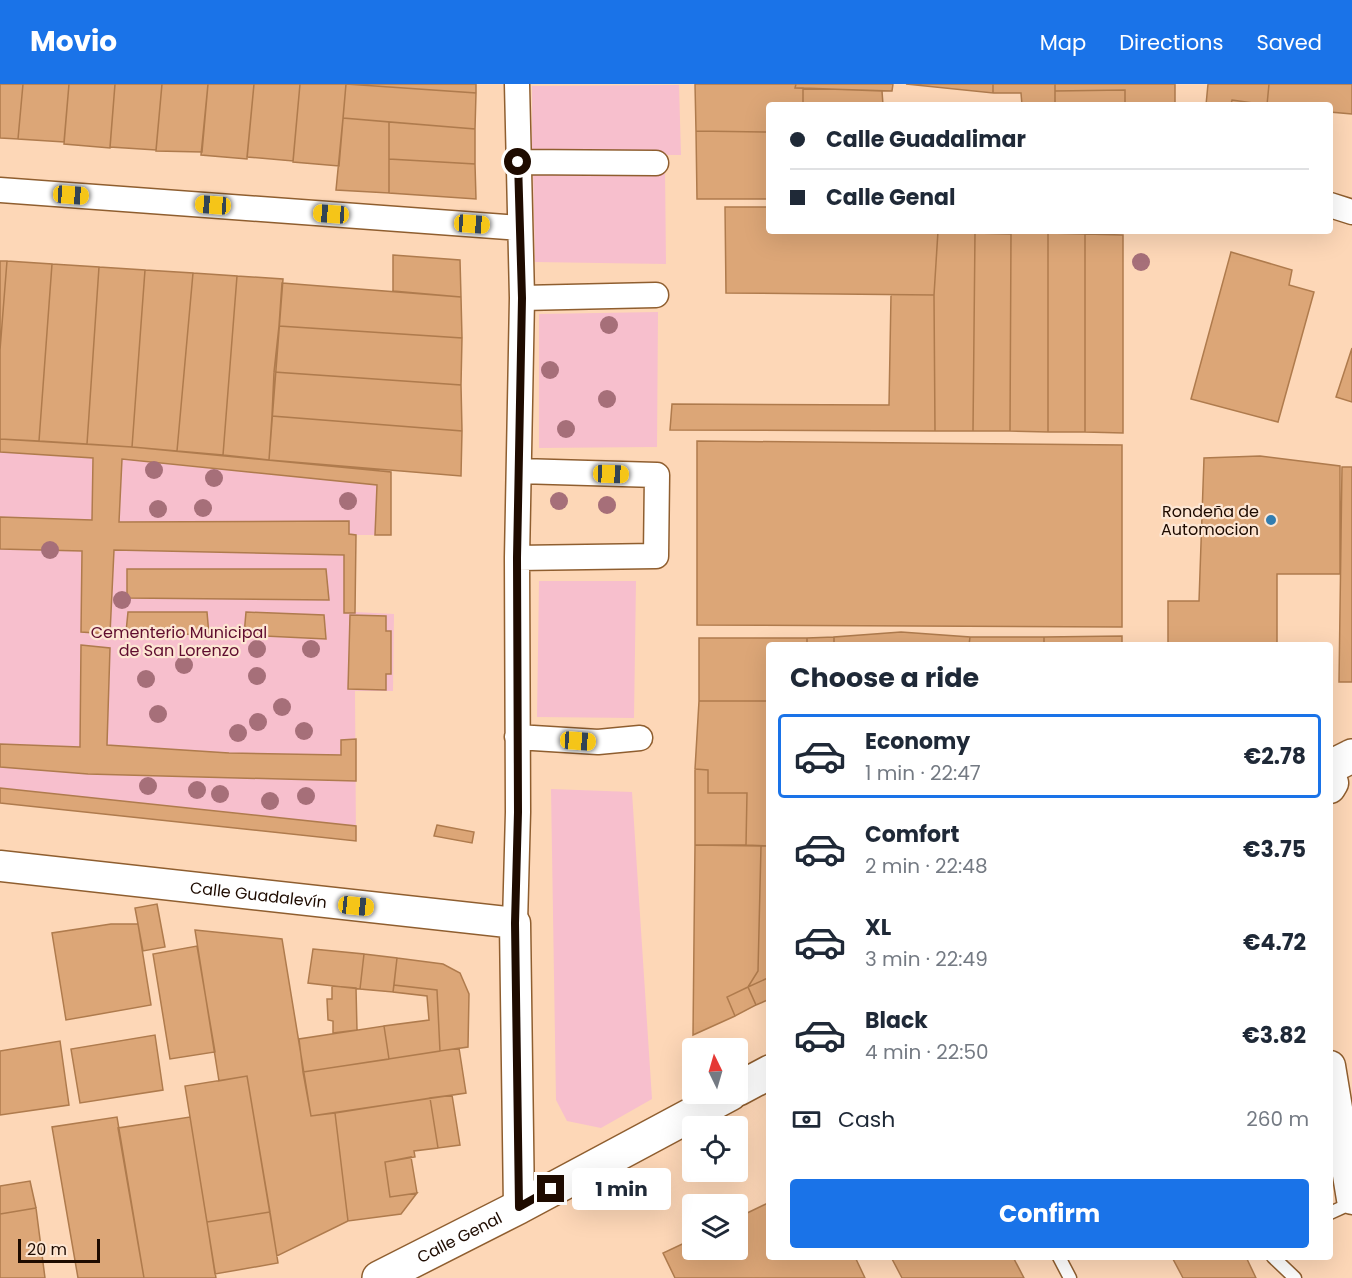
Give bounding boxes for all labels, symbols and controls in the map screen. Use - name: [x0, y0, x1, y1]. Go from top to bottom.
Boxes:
- text: Movio: [30, 22, 117, 61]
- text: Map: [1040, 28, 1086, 57]
- text: Directions: [1119, 28, 1223, 57]
- text: Saved: [1256, 28, 1322, 57]
- text: Calle Guadalimar: [826, 124, 1026, 155]
- route start: [504, 148, 531, 175]
- text: Calle Genal: [826, 182, 955, 213]
- car: [52, 185, 90, 205]
- car: [194, 195, 232, 215]
- car: [312, 204, 350, 224]
- car: [453, 214, 491, 234]
- car: [593, 464, 629, 484]
- place label: Rondeña de Automocion: [1161, 500, 1259, 541]
- marker: Rondeña de Automocion: [1264, 513, 1278, 527]
- park label: Cementerio Municipal de San Lorenzo: [91, 621, 267, 662]
- text: Choose a ride: [790, 659, 979, 696]
- text: Economy: [865, 726, 970, 757]
- icon: car: [793, 729, 847, 783]
- car: [559, 731, 597, 751]
- text: €2.78: [1244, 741, 1306, 772]
- text: 1 min · 22:47: [865, 759, 981, 787]
- text: Comfort: [865, 819, 959, 850]
- icon: car: [793, 822, 847, 876]
- text: €3.75: [1243, 834, 1306, 865]
- text: 2 min · 22:48: [865, 852, 988, 880]
- street label: Calle Guadalevín: [189, 876, 328, 914]
- car: [337, 895, 375, 917]
- text: XL: [865, 912, 891, 943]
- icon: car: [793, 915, 847, 969]
- text: €4.72: [1243, 927, 1306, 958]
- text: 3 min · 22:49: [865, 945, 988, 973]
- text: Black: [865, 1005, 928, 1036]
- icon: car: [793, 1008, 847, 1062]
- text: €3.82: [1242, 1020, 1306, 1051]
- north arrow: [682, 1038, 748, 1104]
- map controls: [682, 1038, 748, 1260]
- text: 4 min · 22:50: [865, 1038, 989, 1066]
- icon: cash: [790, 1103, 823, 1136]
- text: Cash: [838, 1104, 895, 1135]
- text: 260 m: [1246, 1105, 1309, 1133]
- button: locate: [682, 1116, 748, 1182]
- callout: 1 min: [572, 1168, 671, 1210]
- route end: [537, 1175, 564, 1202]
- text: 1 min: [595, 1175, 648, 1203]
- button: Confirm: [790, 1179, 1309, 1248]
- button: layers: [682, 1194, 748, 1260]
- street label: Calle Genal: [413, 1207, 506, 1269]
- scale bar: [18, 1236, 100, 1264]
- text: 20 m: [27, 1238, 67, 1261]

